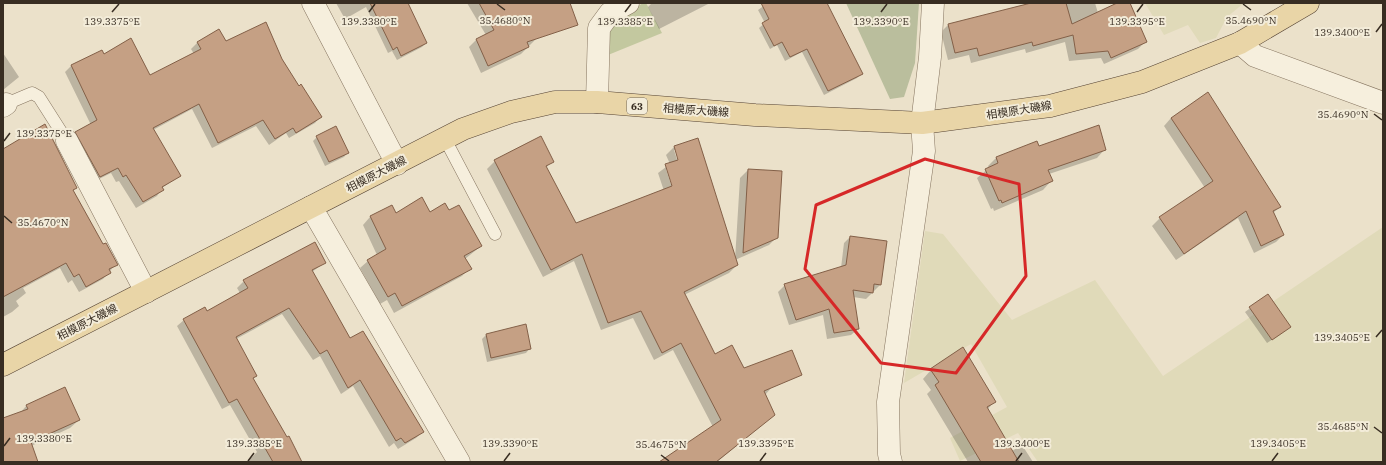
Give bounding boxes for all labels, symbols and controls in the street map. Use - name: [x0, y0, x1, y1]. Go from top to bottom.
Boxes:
- text: 35.4680°N: [479, 14, 531, 27]
- text: 35.4690°N: [1225, 14, 1277, 27]
- text: 139.3375°E: [84, 15, 140, 28]
- text: 139.3380°E: [341, 15, 397, 28]
- text: 139.3385°E: [597, 15, 653, 28]
- text: 139.3390°E: [853, 15, 909, 28]
- text: 139.3395°E: [1109, 15, 1165, 28]
- text: 139.3400°E: [1314, 26, 1370, 39]
- road number: 63: [627, 98, 647, 114]
- street label: 相模原大磯線: [985, 98, 1053, 122]
- street label: 相模原大磯線: [663, 101, 729, 119]
- text: 35.4690°N: [1317, 108, 1369, 121]
- text: 139.3375°E: [16, 127, 72, 140]
- street label: 相模原大磯線: [343, 153, 409, 195]
- text: 35.4670°N: [17, 216, 69, 229]
- street label: 相模原大磯線: [54, 301, 120, 343]
- text: 139.3405°E: [1314, 331, 1370, 344]
- text: 35.4685°N: [1317, 420, 1369, 433]
- text: 139.3380°E: [16, 432, 72, 445]
- text: 139.3385°E: [226, 437, 282, 450]
- text: 139.3390°E: [482, 437, 538, 450]
- text: 139.3395°E: [738, 437, 794, 450]
- text: 139.3400°E: [994, 437, 1050, 450]
- text: 139.3405°E: [1250, 437, 1306, 450]
- text: 35.4675°N: [635, 438, 687, 451]

